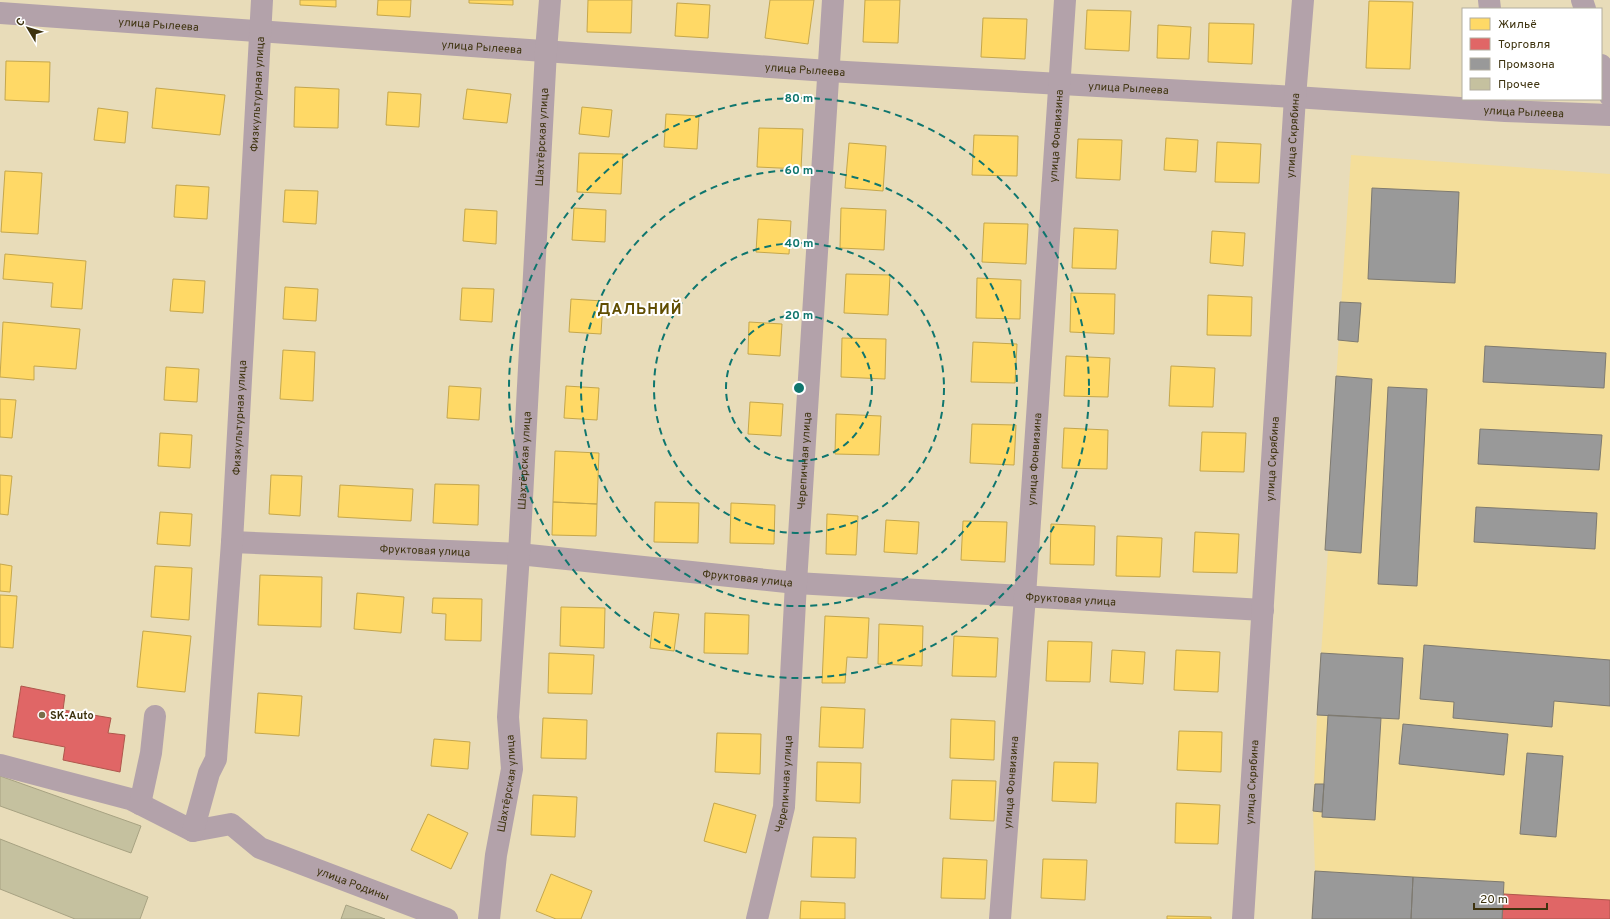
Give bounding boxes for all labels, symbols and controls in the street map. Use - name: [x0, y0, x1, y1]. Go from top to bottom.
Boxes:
- north arrow: [8, 8, 48, 48]
- legend: [1462, 8, 1602, 100]
- text: С: [13, 15, 29, 30]
- street label: улица Рылеева: [118, 15, 199, 35]
- text: Жильё: [1498, 17, 1537, 33]
- street label: Физкультурная улица: [248, 36, 268, 152]
- text: Торговля: [1498, 37, 1550, 53]
- street label: улица Рылеева: [441, 38, 523, 58]
- text: Промзона: [1498, 57, 1555, 73]
- street label: улица Рылеева: [764, 61, 846, 80]
- text: Прочее: [1498, 77, 1540, 93]
- street label: улица Рылеева: [1088, 79, 1169, 98]
- street label: Шахтёрская улица: [533, 87, 552, 187]
- street label: улица Фонвизина: [1047, 89, 1067, 183]
- text: 80 m: [785, 91, 813, 107]
- street label: улица Скрябина: [1284, 92, 1303, 179]
- street label: улица Рылеева: [1483, 104, 1565, 121]
- text: 60 m: [785, 163, 813, 179]
- text: 40 m: [784, 236, 814, 252]
- district label: ДАЛЬНИЙ: [597, 299, 683, 320]
- text: 20 m: [785, 308, 813, 324]
- street label: Физкультурная улица: [230, 359, 250, 476]
- centre of rings: [792, 381, 806, 395]
- street label: Шахтёрская улица: [515, 411, 535, 510]
- street label: Черепичная улица: [795, 411, 815, 510]
- street label: улица Фонвизина: [1025, 412, 1045, 506]
- street label: улица Скрябина: [1263, 416, 1283, 502]
- street label: Фруктовая улица: [379, 542, 471, 560]
- street label: Фруктовая улица: [702, 567, 793, 591]
- street label: Фруктовая улица: [1025, 590, 1117, 610]
- place label: SK-Auto: [50, 709, 94, 723]
- marker: SK-Auto: [37, 710, 47, 720]
- street label: Шахтёрская улица: [494, 734, 520, 833]
- street label: Черепичная улица: [772, 735, 796, 834]
- street label: улица Фонвизина: [1001, 735, 1022, 830]
- street label: улица Скрябина: [1243, 739, 1262, 825]
- street label: улица Родины: [315, 864, 391, 904]
- scale bar: [1474, 885, 1547, 911]
- text: 20 m: [1480, 892, 1508, 908]

